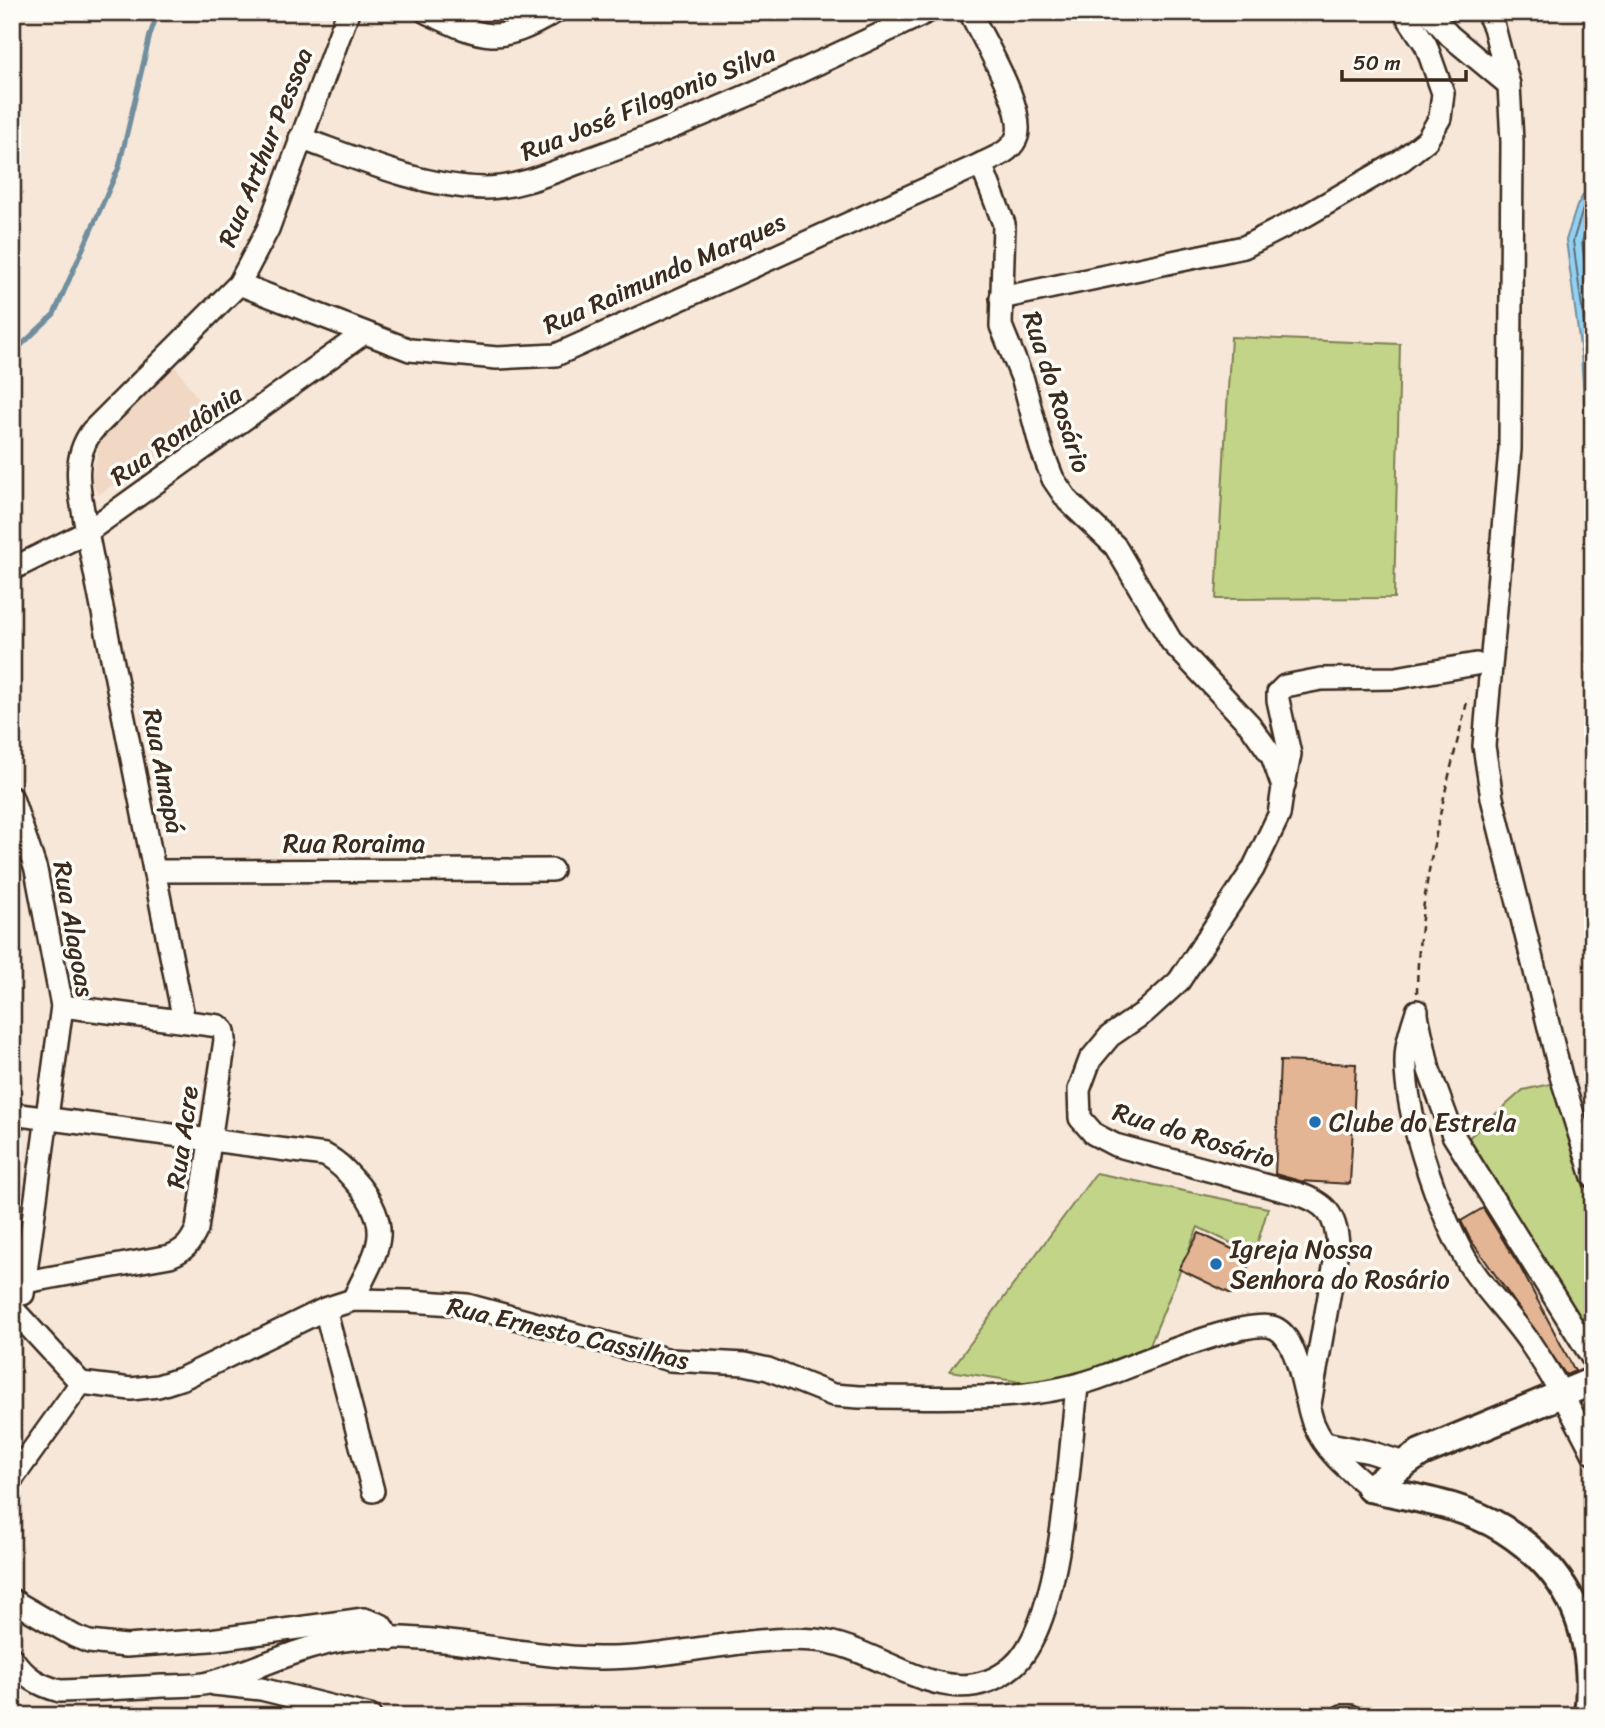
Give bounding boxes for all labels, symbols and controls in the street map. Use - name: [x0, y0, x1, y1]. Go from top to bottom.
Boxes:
- street label: Rua José Filogonio Silva: [513, 30, 783, 174]
- scale bar: [1342, 38, 1467, 82]
- street label: Rua Arthur Pessoa: [204, 40, 326, 254]
- text: 50 m: [1353, 44, 1401, 82]
- street label: Rua Raimundo Marques: [535, 199, 793, 347]
- street label: Rua do Rosário: [1009, 305, 1105, 479]
- street label: Rua Rondônia: [100, 372, 253, 498]
- street label: Rua Amapá: [129, 705, 199, 837]
- street label: Rua Roraima: [283, 820, 425, 866]
- street label: Rua Alagoas: [39, 857, 109, 1001]
- street label: Rua Acre: [152, 1082, 212, 1191]
- street label: Rua do Rosário: [1107, 1089, 1281, 1182]
- place label: Clube do Estrela: [1329, 1099, 1517, 1145]
- marker: Clube do Estrela: [1307, 1114, 1323, 1130]
- place label: Igreja Nossa Senhora do Rosário: [1229, 1226, 1450, 1302]
- marker: Igreja Nossa Senhora do Rosário: [1208, 1256, 1224, 1272]
- street label: Rua Ernesto Cassilhas: [442, 1283, 694, 1383]

